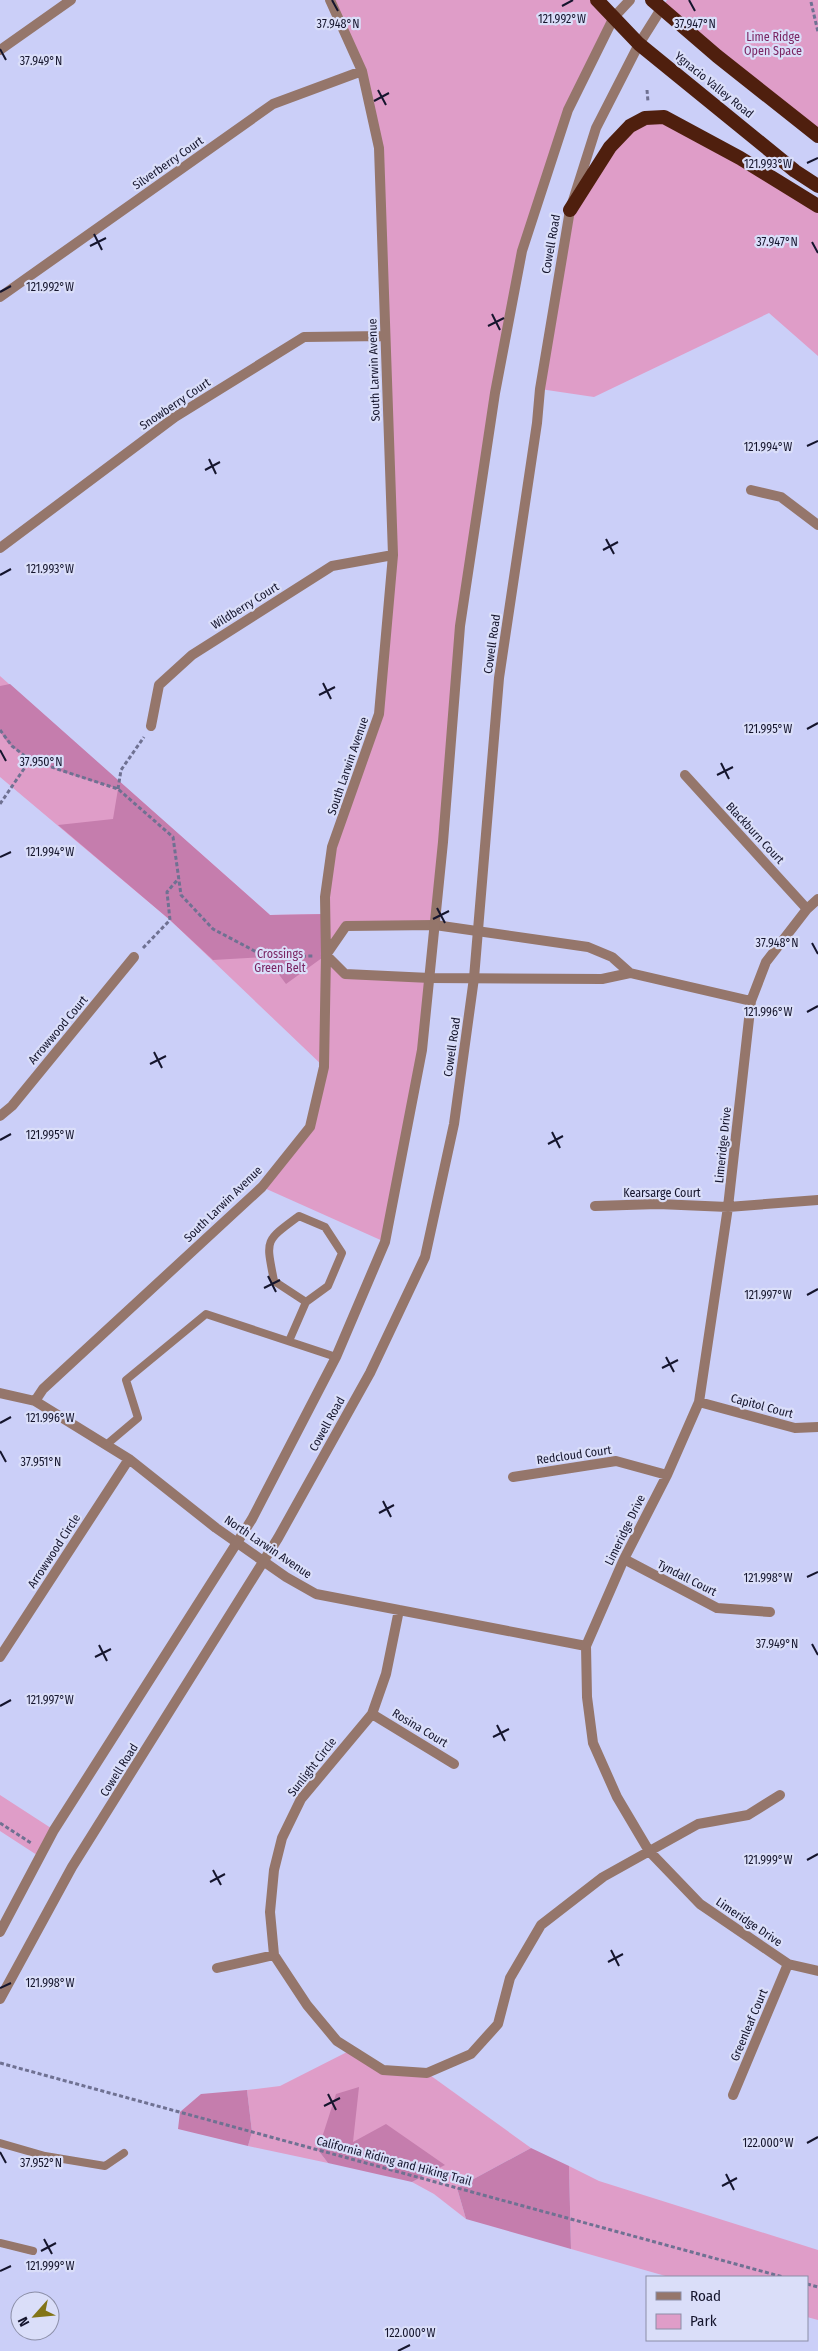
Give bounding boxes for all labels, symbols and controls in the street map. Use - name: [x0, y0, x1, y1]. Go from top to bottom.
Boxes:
- text: 121.992°W: [538, 12, 586, 26]
- text: 37.948°N: [317, 17, 359, 31]
- text: 37.947°N: [674, 17, 716, 31]
- park label: Lime Ridge Open Space: [744, 30, 802, 58]
- street label: Ygnacio Valley Road: [672, 49, 756, 121]
- text: 37.949°N: [20, 54, 62, 68]
- street label: Silverberry Court: [130, 133, 206, 192]
- text: 121.993°W: [744, 157, 792, 171]
- street label: Cowell Road: [539, 213, 563, 275]
- text: 37.947°N: [756, 235, 798, 249]
- text: 121.992°W: [26, 280, 74, 294]
- street label: South Larwin Avenue: [365, 318, 383, 422]
- street label: Snowberry Court: [137, 375, 213, 433]
- text: 121.994°W: [744, 440, 792, 454]
- text: 121.993°W: [26, 562, 74, 576]
- street label: Wildberry Court: [209, 580, 281, 632]
- street label: Cowell Road: [481, 613, 503, 675]
- street label: South Larwin Avenue: [325, 715, 371, 817]
- text: 121.995°W: [744, 722, 792, 736]
- text: 37.950°N: [20, 755, 62, 769]
- street label: Blackburn Court: [723, 799, 787, 867]
- text: 121.994°W: [26, 845, 74, 859]
- text: 37.948°N: [756, 936, 798, 950]
- park label: Crossings Green Belt: [254, 947, 306, 975]
- street label: Arrowwood Court: [25, 993, 91, 1067]
- text: 121.996°W: [744, 1005, 792, 1019]
- street label: Cowell Road: [441, 1016, 463, 1078]
- street label: Limeridge Drive: [712, 1106, 734, 1184]
- text: 121.995°W: [26, 1128, 74, 1142]
- street label: South Larwin Avenue: [181, 1163, 265, 1245]
- street label: Kearsarge Court: [623, 1186, 701, 1200]
- text: 121.997°W: [744, 1288, 792, 1302]
- street label: Capitol Court: [729, 1391, 795, 1421]
- street label: Cowell Road: [306, 1394, 348, 1454]
- text: 121.996°W: [26, 1411, 74, 1425]
- street label: Redcloud Court: [536, 1443, 612, 1467]
- text: 37.951°N: [21, 1455, 61, 1469]
- street label: Limeridge Drive: [602, 1492, 648, 1568]
- street label: Arrowwood Circle: [25, 1511, 83, 1591]
- street label: North Larwin Avenue: [222, 1513, 314, 1581]
- street label: Tyndall Court: [655, 1557, 719, 1599]
- text: 121.998°W: [744, 1571, 792, 1585]
- text: 37.949°N: [756, 1637, 798, 1651]
- text: 121.997°W: [26, 1693, 74, 1707]
- street label: Rosina Court: [390, 1706, 450, 1750]
- street label: Sunlight Circle: [285, 1735, 339, 1799]
- street label: Cowell Road: [97, 1741, 141, 1799]
- text: 121.999°W: [744, 1853, 792, 1867]
- street label: Limeridge Drive: [713, 1895, 785, 1949]
- text: 121.998°W: [26, 1976, 74, 1990]
- street label: Greenleaf Court: [728, 1987, 770, 2063]
- street label: California Riding and Hiking Trail: [315, 2134, 473, 2188]
- text: 122.000°W: [742, 2136, 794, 2150]
- text: 37.952°N: [20, 2156, 62, 2170]
- text: 121.999°W: [26, 2259, 74, 2273]
- legend: [646, 2276, 808, 2341]
- text: Road: [690, 2287, 721, 2305]
- north arrow: [10, 2291, 60, 2341]
- text: Park: [690, 2312, 717, 2330]
- text: N: [14, 2314, 33, 2329]
- text: 122.000°W: [384, 2326, 436, 2340]

